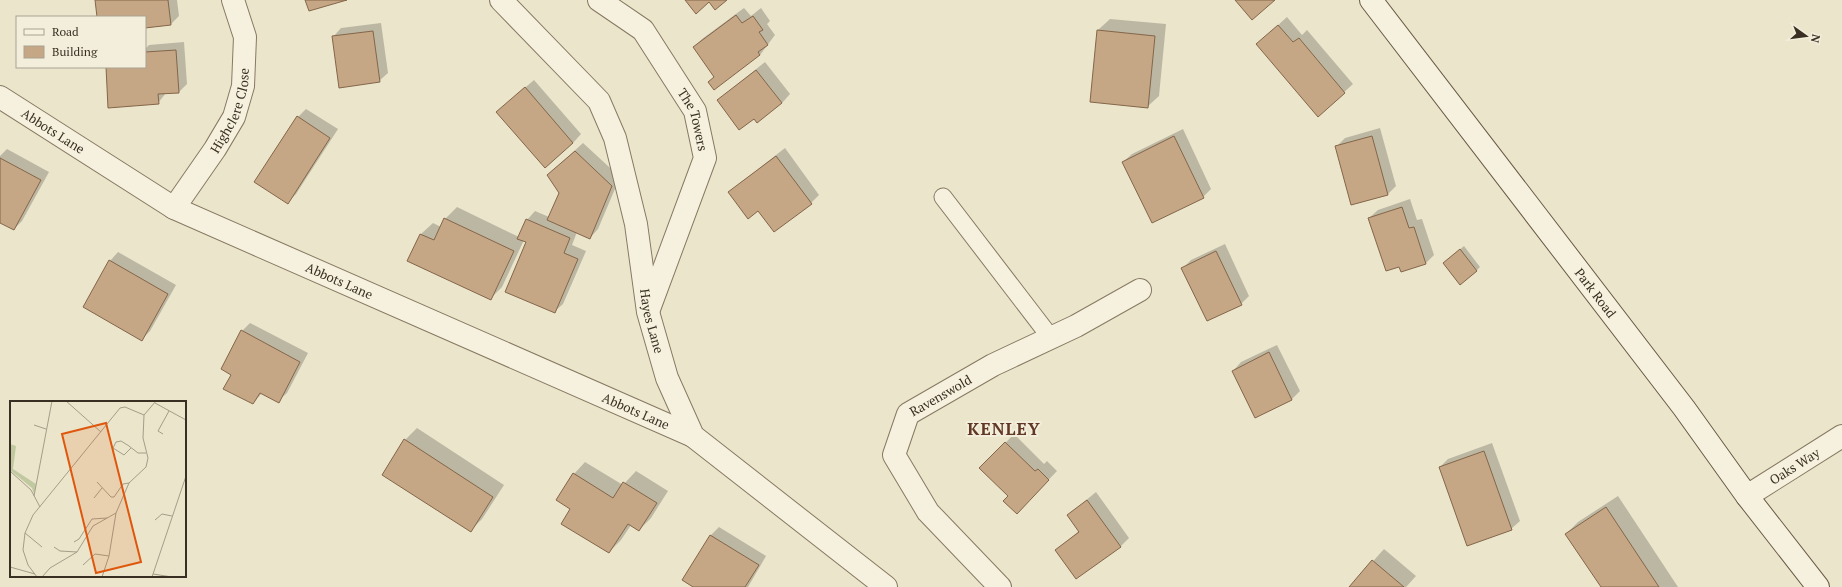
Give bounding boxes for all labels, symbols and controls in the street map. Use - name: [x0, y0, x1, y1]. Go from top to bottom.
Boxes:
- legend: [16, 16, 146, 68]
- north arrow: [1786, 16, 1826, 56]
- text: Road: [52, 24, 79, 39]
- text: N: [1808, 33, 1824, 45]
- text: Building: [52, 44, 98, 59]
- street label: Highclere Close: [206, 68, 253, 156]
- street label: The Towers: [674, 85, 712, 153]
- street label: Abbots Lane: [18, 104, 88, 158]
- street label: Abbots Lane: [303, 258, 376, 303]
- street label: Park Road: [1571, 264, 1620, 321]
- street label: Hayes Lane: [636, 288, 668, 355]
- street label: Ravenswold: [906, 370, 975, 420]
- street label: Abbots Lane: [600, 388, 672, 434]
- inset map: [10, 401, 186, 577]
- district label: KENLEY: [967, 417, 1041, 440]
- street label: Oaks Way: [1766, 443, 1823, 489]

